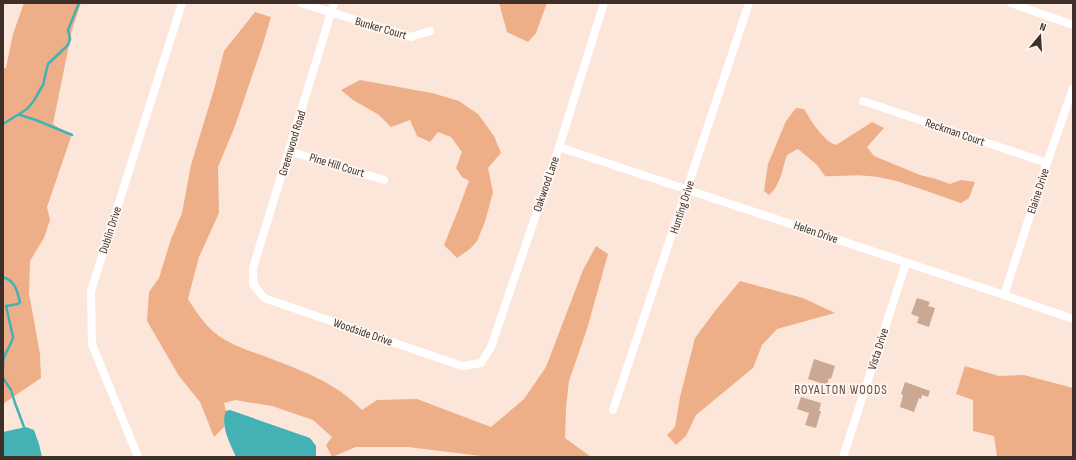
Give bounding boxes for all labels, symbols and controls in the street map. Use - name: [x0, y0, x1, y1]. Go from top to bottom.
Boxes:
- street label: Bunker Court: [353, 14, 409, 43]
- north arrow: [1020, 16, 1060, 56]
- text: N: [1038, 20, 1048, 34]
- street label: Greenwood Road: [275, 109, 310, 178]
- street label: Reckman Court: [923, 115, 987, 150]
- street label: Pine Hill Court: [307, 150, 367, 181]
- street label: Oakwood Lane: [530, 154, 563, 214]
- street label: Elaine Drive: [1024, 166, 1053, 216]
- street label: Hunting Drive: [667, 179, 698, 236]
- street label: Dublin Drive: [96, 205, 125, 256]
- street label: Helen Drive: [792, 218, 840, 247]
- street label: Woodside Drive: [331, 315, 395, 350]
- street label: Vista Drive: [865, 326, 892, 372]
- district label: ROYALTON WOODS: [794, 382, 888, 398]

